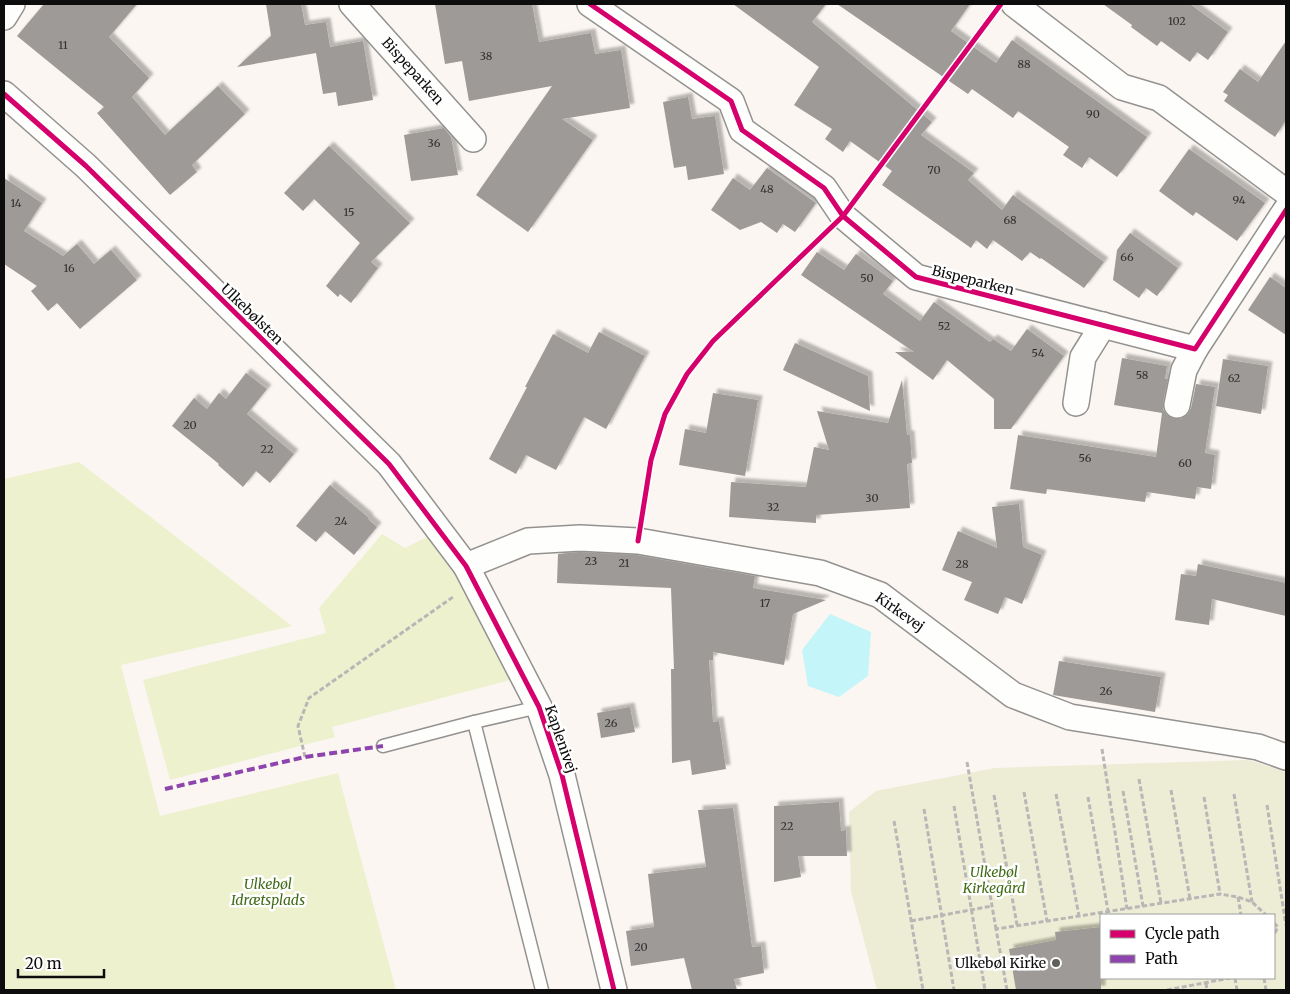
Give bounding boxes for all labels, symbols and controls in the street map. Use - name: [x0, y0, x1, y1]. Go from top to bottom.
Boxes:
- house number: 102: [1168, 14, 1186, 28]
- street label: Bispeparken: [378, 34, 448, 108]
- house number: 11: [58, 38, 68, 52]
- house number: 38: [480, 49, 493, 63]
- house number: 88: [1017, 57, 1031, 71]
- house number: 90: [1086, 107, 1100, 121]
- house number: 36: [428, 136, 441, 150]
- house number: 70: [927, 163, 941, 177]
- house number: 48: [760, 182, 774, 196]
- house number: 94: [1232, 193, 1246, 207]
- house number: 14: [10, 196, 22, 210]
- house number: 15: [343, 205, 355, 219]
- house number: 68: [1003, 213, 1017, 227]
- house number: 66: [1120, 250, 1134, 264]
- house number: 16: [63, 261, 75, 275]
- street label: Bispeparken: [930, 261, 1016, 299]
- house number: 50: [860, 271, 874, 285]
- street label: Ulkebølsten: [217, 280, 287, 348]
- house number: 52: [938, 319, 950, 333]
- house number: 54: [1032, 346, 1045, 360]
- house number: 58: [1136, 368, 1149, 382]
- house number: 62: [1228, 371, 1240, 385]
- house number: 20: [183, 418, 197, 432]
- house number: 22: [261, 442, 273, 456]
- house number: 56: [1079, 451, 1092, 465]
- house number: 60: [1178, 456, 1192, 470]
- house number: 30: [865, 491, 879, 505]
- house number: 32: [767, 500, 779, 514]
- house number: 24: [335, 514, 348, 528]
- house number: 23: [585, 554, 597, 568]
- house number: 21: [618, 556, 630, 570]
- house number: 28: [956, 557, 969, 571]
- street label: Kirkevej: [872, 589, 928, 635]
- house number: 17: [760, 596, 770, 610]
- house number: 26: [1100, 684, 1113, 698]
- street label: Kaplenivej: [541, 703, 581, 775]
- house number: 26: [605, 716, 618, 730]
- house number: 22: [781, 819, 793, 833]
- park label: Ulkebøl Kirkegård: [962, 863, 1025, 897]
- park label: Ulkebøl Idrætsplads: [231, 875, 305, 909]
- legend: [1100, 914, 1275, 979]
- text: Cycle path: [1145, 924, 1220, 943]
- house number: 20: [634, 940, 648, 954]
- scale bar: [18, 946, 104, 978]
- text: Path: [1145, 949, 1178, 968]
- text: 20 m: [25, 954, 62, 973]
- place label: Ulkebøl Kirke: [955, 954, 1046, 972]
- marker: Ulkebøl Kirke: [1050, 957, 1062, 969]

